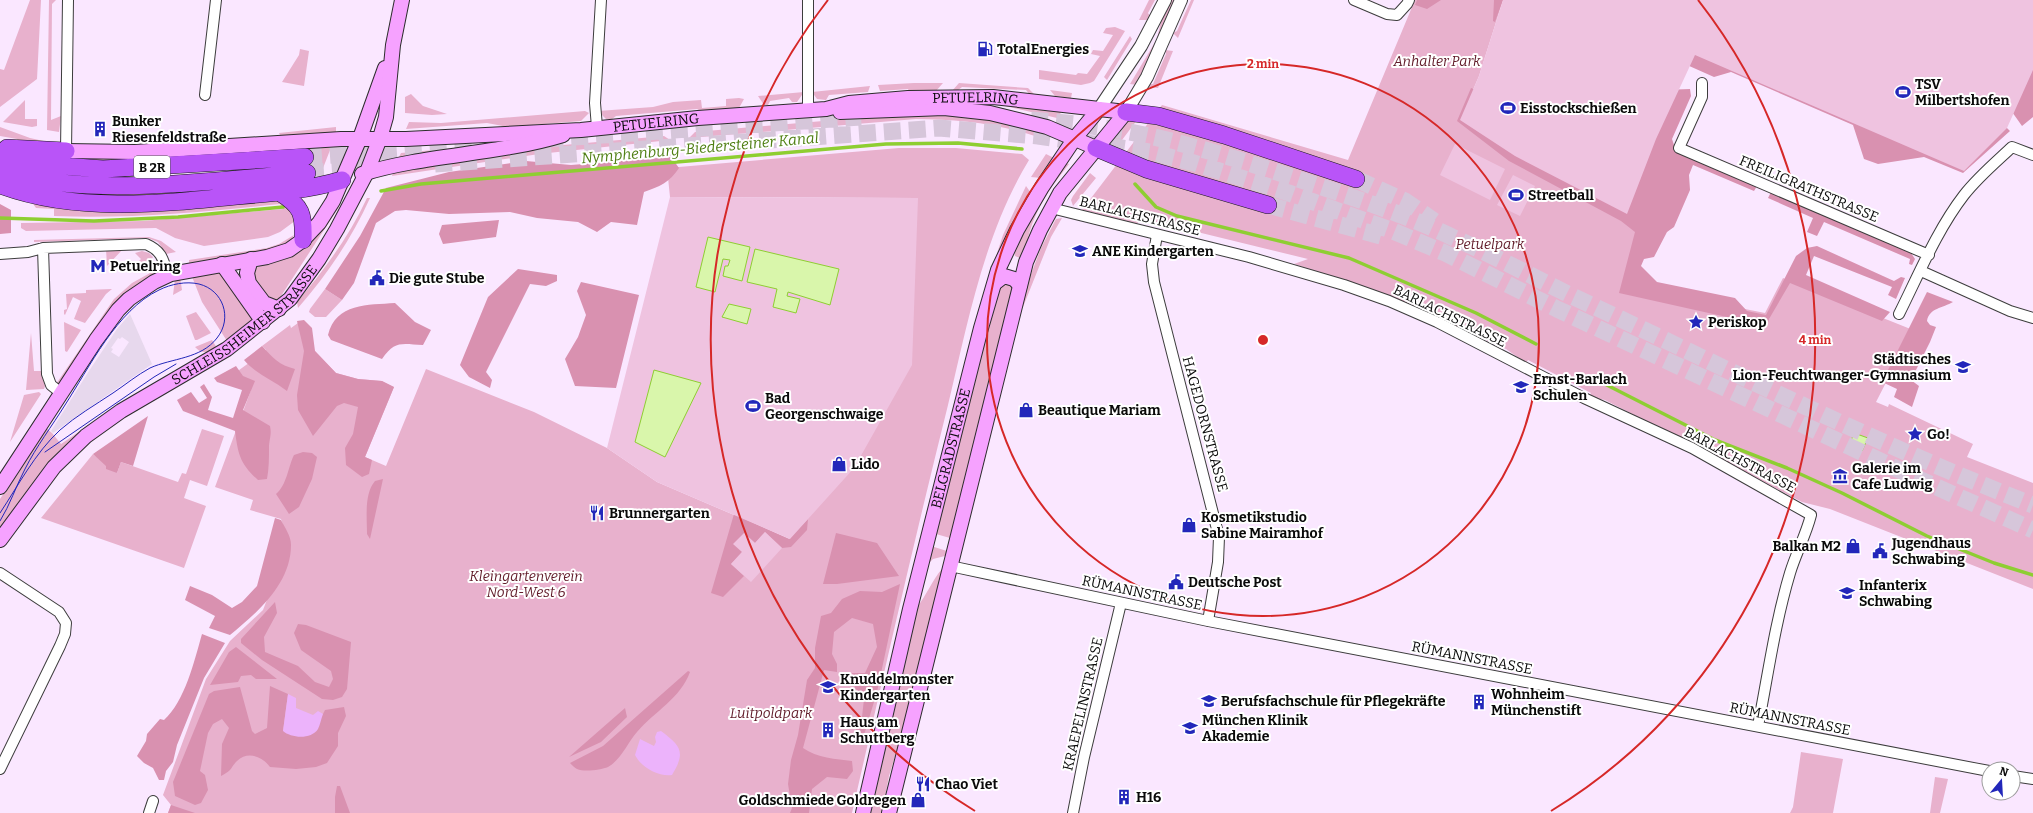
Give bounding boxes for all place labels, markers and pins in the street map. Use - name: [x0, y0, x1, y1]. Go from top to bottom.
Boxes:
- fuel station icon: TotalEnergies: [976, 40, 994, 58]
- place label: TotalEnergies: [997, 41, 1089, 58]
- place label: TSV Milbertshofen: [1915, 76, 2010, 109]
- sports icon: TSV Milbertshofen: [1894, 83, 1912, 101]
- sports icon: Eisstockschießen: [1499, 99, 1517, 117]
- place label: Eisstockschießen: [1520, 100, 1637, 117]
- place label: Bunker Riesenfeldstraße: [112, 113, 227, 146]
- building icon: Bunker Riesenfeldstraße: [91, 120, 109, 138]
- sports icon: Streetball: [1507, 186, 1525, 204]
- place label: Streetball: [1528, 187, 1594, 204]
- school or university icon: ANE Kindergarten: [1071, 242, 1089, 260]
- place label: ANE Kindergarten: [1092, 243, 1214, 260]
- metro station icon: Petuelring: [89, 257, 107, 275]
- place label: Petuelring: [110, 258, 181, 275]
- public building icon: Die gute Stube: [368, 269, 386, 287]
- place label: Die gute Stube: [389, 270, 485, 287]
- place icon: Periskop: [1687, 313, 1705, 331]
- place label: Periskop: [1708, 314, 1767, 331]
- centre of rings: [1256, 333, 1270, 347]
- place label: Städtisches Lion-Feuchtwanger-Gymnasium: [1732, 351, 1952, 384]
- school or university icon: Städtisches Lion-Feuchtwanger-Gymnasium: [1954, 358, 1972, 376]
- place label: Ernst-Barlach Schulen: [1533, 371, 1627, 404]
- school or university icon: Ernst-Barlach Schulen: [1512, 378, 1530, 396]
- place label: Bad Georgenschwaige: [765, 390, 884, 423]
- sports icon: Bad Georgenschwaige: [744, 397, 762, 415]
- shop icon: Beautique Mariam: [1017, 401, 1035, 419]
- place label: Beautique Mariam: [1038, 402, 1161, 419]
- place icon: Go!: [1906, 425, 1924, 443]
- place label: Go!: [1927, 426, 1950, 443]
- shop icon: Lido: [830, 455, 848, 473]
- place label: Lido: [851, 456, 880, 473]
- place label: Galerie im Cafe Ludwig: [1852, 460, 1933, 493]
- museum icon: Galerie im Cafe Ludwig: [1831, 467, 1849, 485]
- restaurant icon: Brunnergarten: [588, 504, 606, 522]
- place label: Brunnergarten: [609, 505, 710, 522]
- place label: Kosmetikstudio Sabine Mairamhof: [1201, 509, 1324, 542]
- shop icon: Kosmetikstudio Sabine Mairamhof: [1180, 516, 1198, 534]
- place label: Jugendhaus Schwabing: [1891, 535, 1971, 568]
- shop icon: Balkan M2: [1844, 537, 1862, 555]
- place label: Balkan M2: [1772, 538, 1841, 555]
- public building icon: Jugendhaus Schwabing: [1871, 542, 1889, 560]
- public building icon: Deutsche Post: [1167, 573, 1185, 591]
- place label: Deutsche Post: [1188, 574, 1282, 591]
- place label: Infanterix Schwabing: [1859, 577, 1932, 610]
- school or university icon: Infanterix Schwabing: [1838, 584, 1856, 602]
- place label: Knuddelmonster Kindergarten: [840, 671, 954, 704]
- school or university icon: Knuddelmonster Kindergarten: [819, 678, 837, 696]
- place label: Wohnheim Münchenstift: [1491, 686, 1582, 719]
- school or university icon: Berufsfachschule für Pflegekräfte: [1200, 692, 1218, 710]
- place label: Berufsfachschule für Pflegekräfte: [1221, 693, 1446, 710]
- building icon: Wohnheim Münchenstift: [1470, 693, 1488, 711]
- place label: München Klinik Akademie: [1202, 712, 1309, 745]
- place label: Haus am Schuttberg: [840, 714, 915, 747]
- school or university icon: München Klinik Akademie: [1181, 719, 1199, 737]
- building icon: Haus am Schuttberg: [819, 721, 837, 739]
- restaurant icon: Chao Viet: [914, 775, 932, 793]
- place label: Chao Viet: [935, 776, 998, 793]
- building icon: H16: [1115, 788, 1133, 806]
- place label: H16: [1136, 789, 1161, 806]
- shop icon: Goldschmiede Goldregen: [909, 791, 927, 809]
- place label: Goldschmiede Goldregen: [739, 792, 906, 809]

